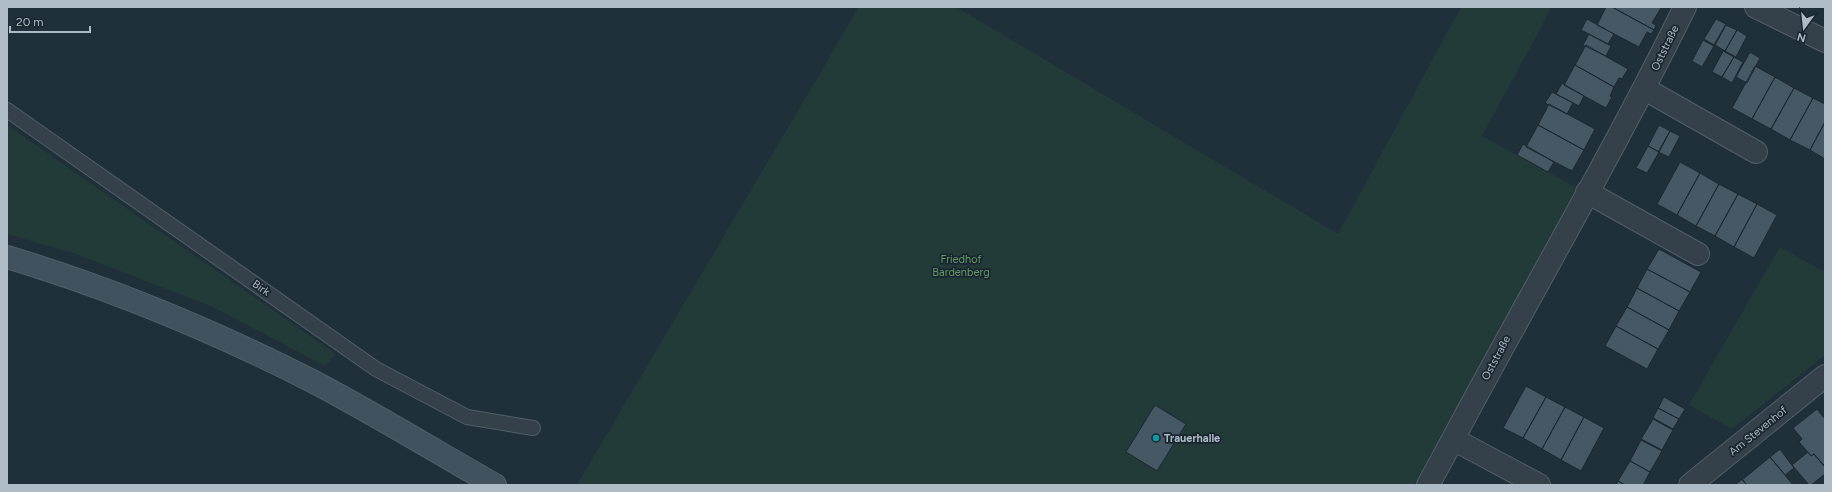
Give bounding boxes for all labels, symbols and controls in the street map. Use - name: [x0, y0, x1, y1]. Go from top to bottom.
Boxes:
- scale bar: [10, 8, 90, 34]
- north arrow: [1784, 8, 1824, 48]
- text: 20 m: [16, 15, 44, 29]
- street label: Oststraße: [1648, 23, 1682, 73]
- text: N: [1796, 30, 1807, 45]
- park label: Friedhof Bardenberg: [932, 253, 990, 279]
- street label: Birk: [250, 277, 273, 299]
- street label: Oststraße: [1479, 333, 1513, 383]
- street label: Am Stevenhof: [1726, 403, 1790, 458]
- place label: Trauerhalle: [1164, 432, 1220, 445]
- marker: Trauerhalle: [1151, 433, 1161, 443]

